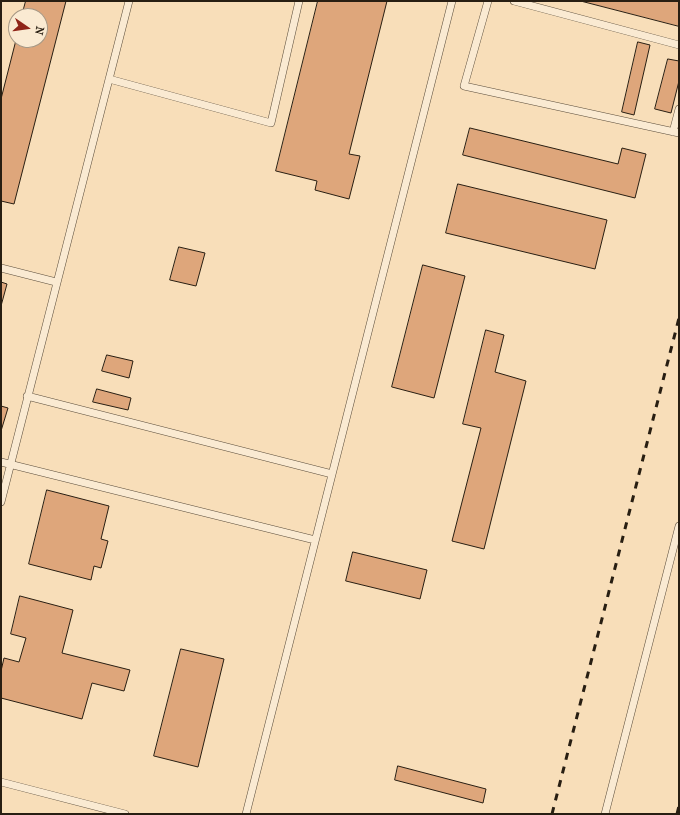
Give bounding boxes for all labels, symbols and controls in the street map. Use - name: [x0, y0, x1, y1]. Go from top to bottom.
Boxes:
- north arrow: [8, 8, 48, 48]
- text: N: [32, 25, 46, 36]

